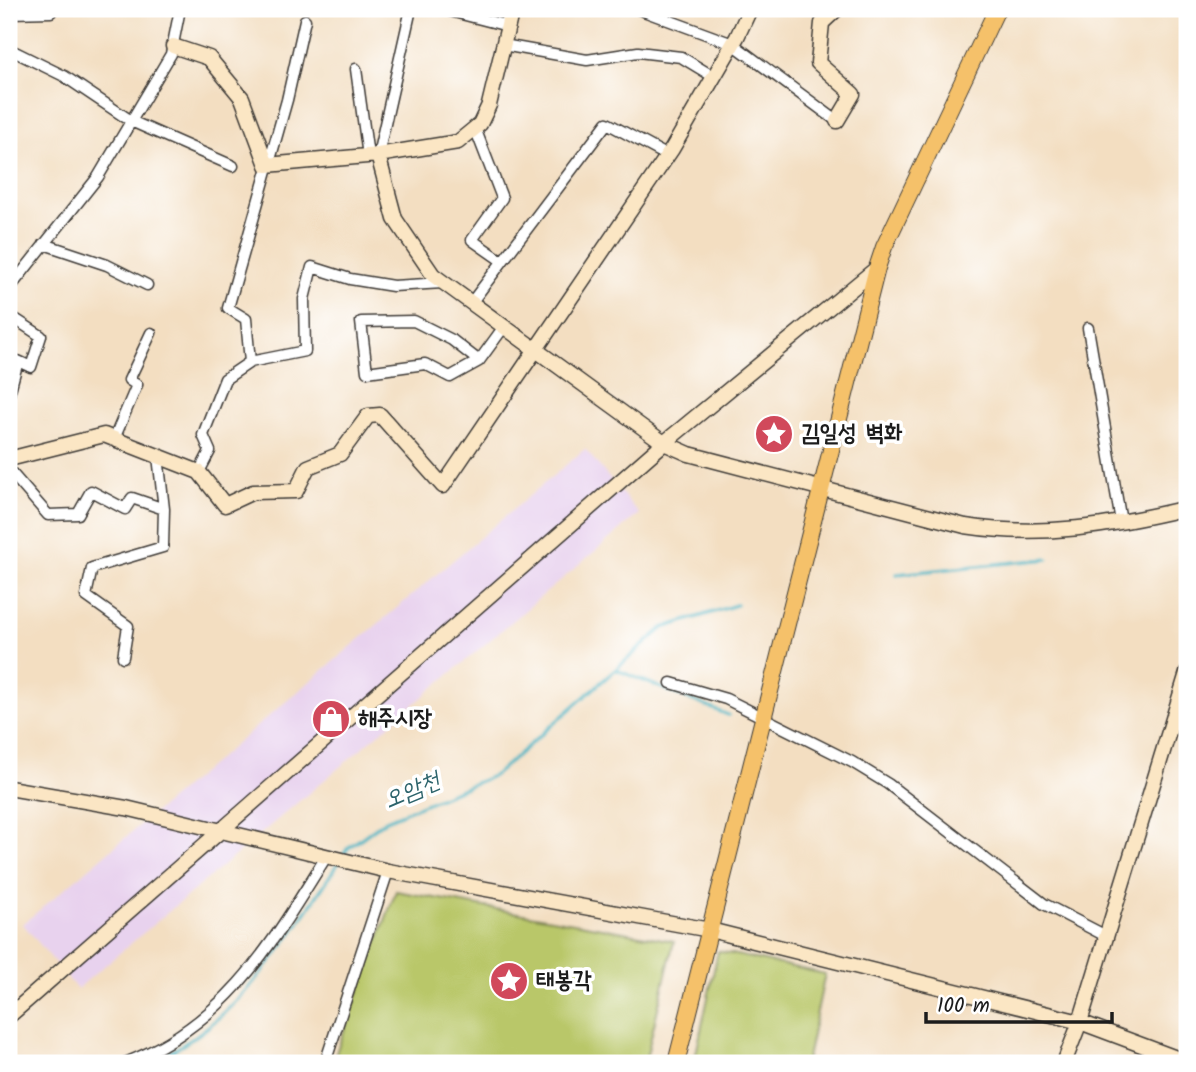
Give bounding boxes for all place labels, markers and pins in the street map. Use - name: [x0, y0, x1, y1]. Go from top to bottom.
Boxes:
- place icon: 김일성 벽화: [753, 413, 795, 455]
- place label: 김일성 벽화: [801, 416, 903, 452]
- shop icon: 해주시장: [310, 698, 352, 740]
- place label: 해주시장: [358, 701, 433, 737]
- place icon: 태봉각: [488, 960, 530, 1002]
- place label: 태봉각: [536, 963, 592, 999]

